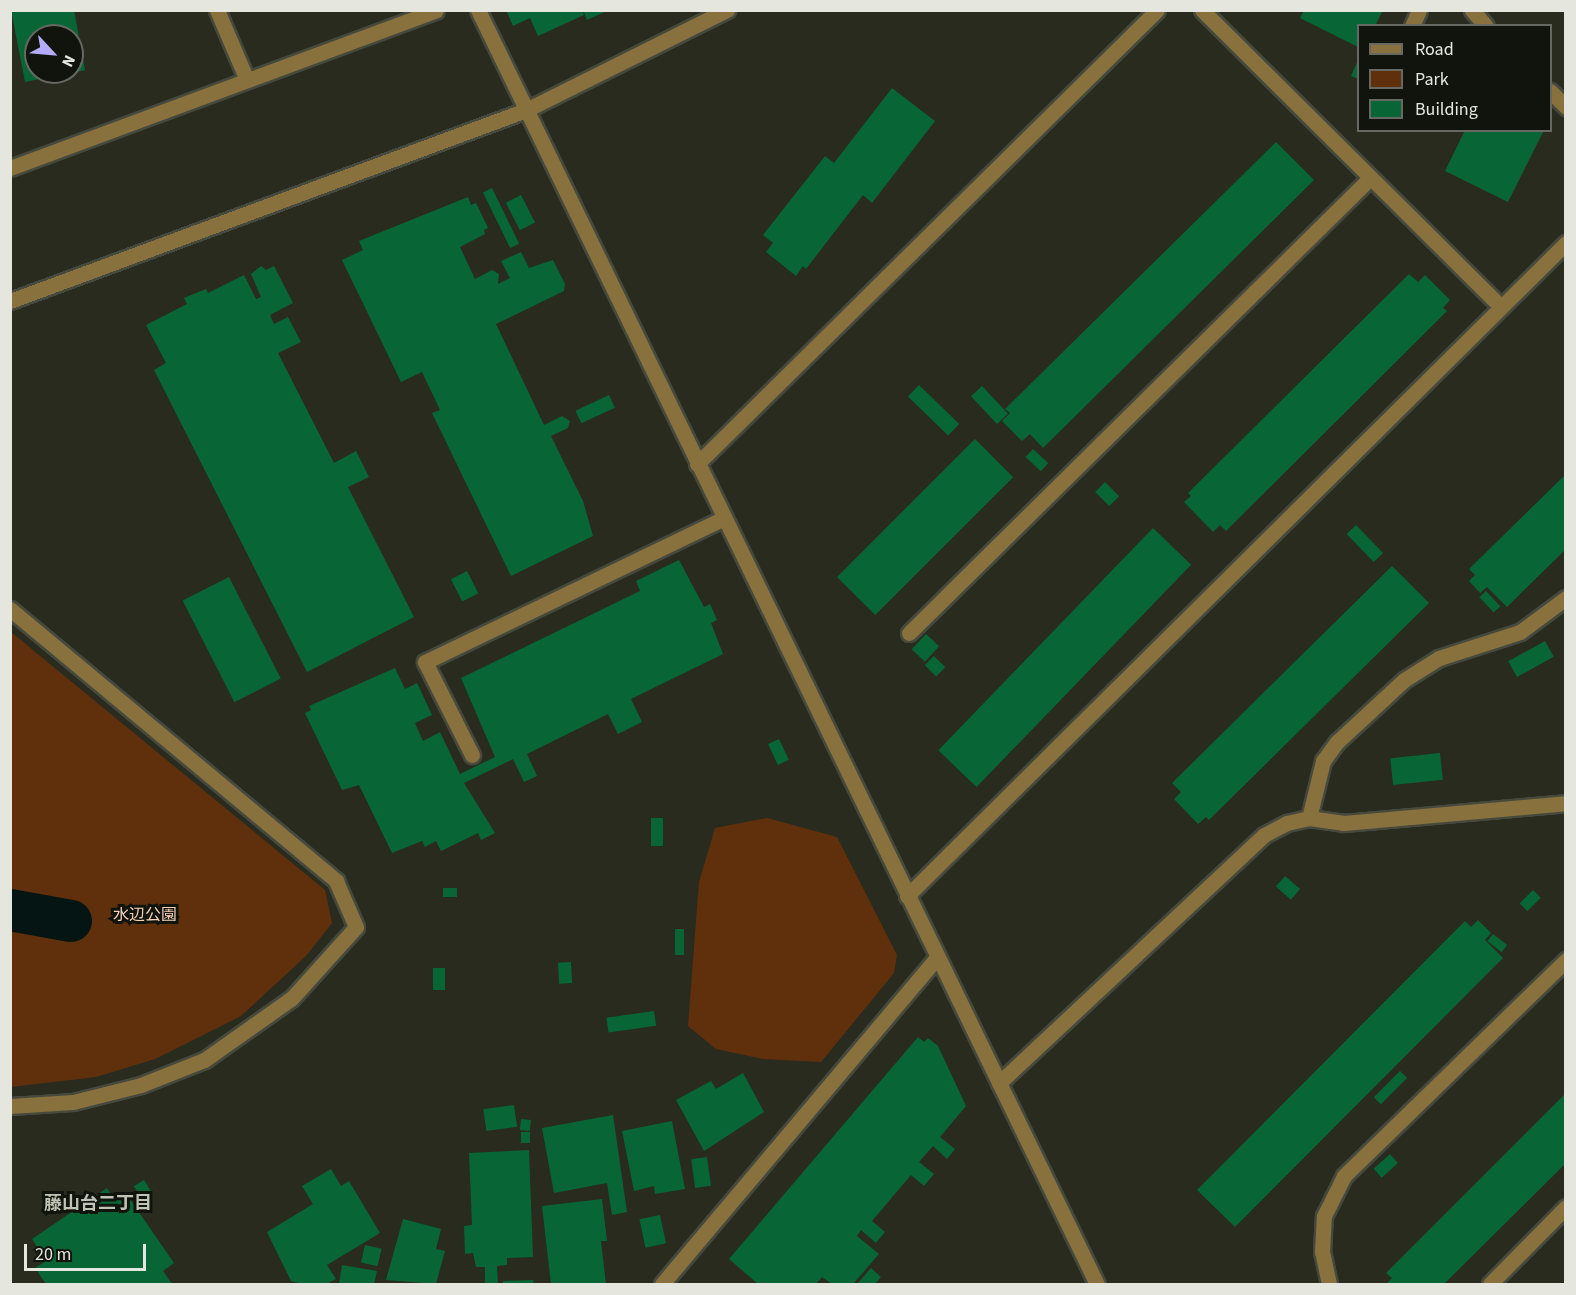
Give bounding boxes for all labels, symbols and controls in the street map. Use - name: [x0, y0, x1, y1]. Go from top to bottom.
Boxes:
- north arrow: [24, 24, 84, 84]
- legend: [1357, 24, 1552, 132]
- text: Road: [1415, 37, 1454, 62]
- text: N: [56, 51, 81, 71]
- text: Park: [1415, 67, 1449, 92]
- text: Building: [1415, 97, 1478, 122]
- park label: 水辺公園: [113, 905, 177, 925]
- district label: 藤山台二丁目: [44, 1193, 152, 1215]
- scale bar: [27, 1232, 148, 1270]
- text: 20 m: [35, 1242, 71, 1267]

